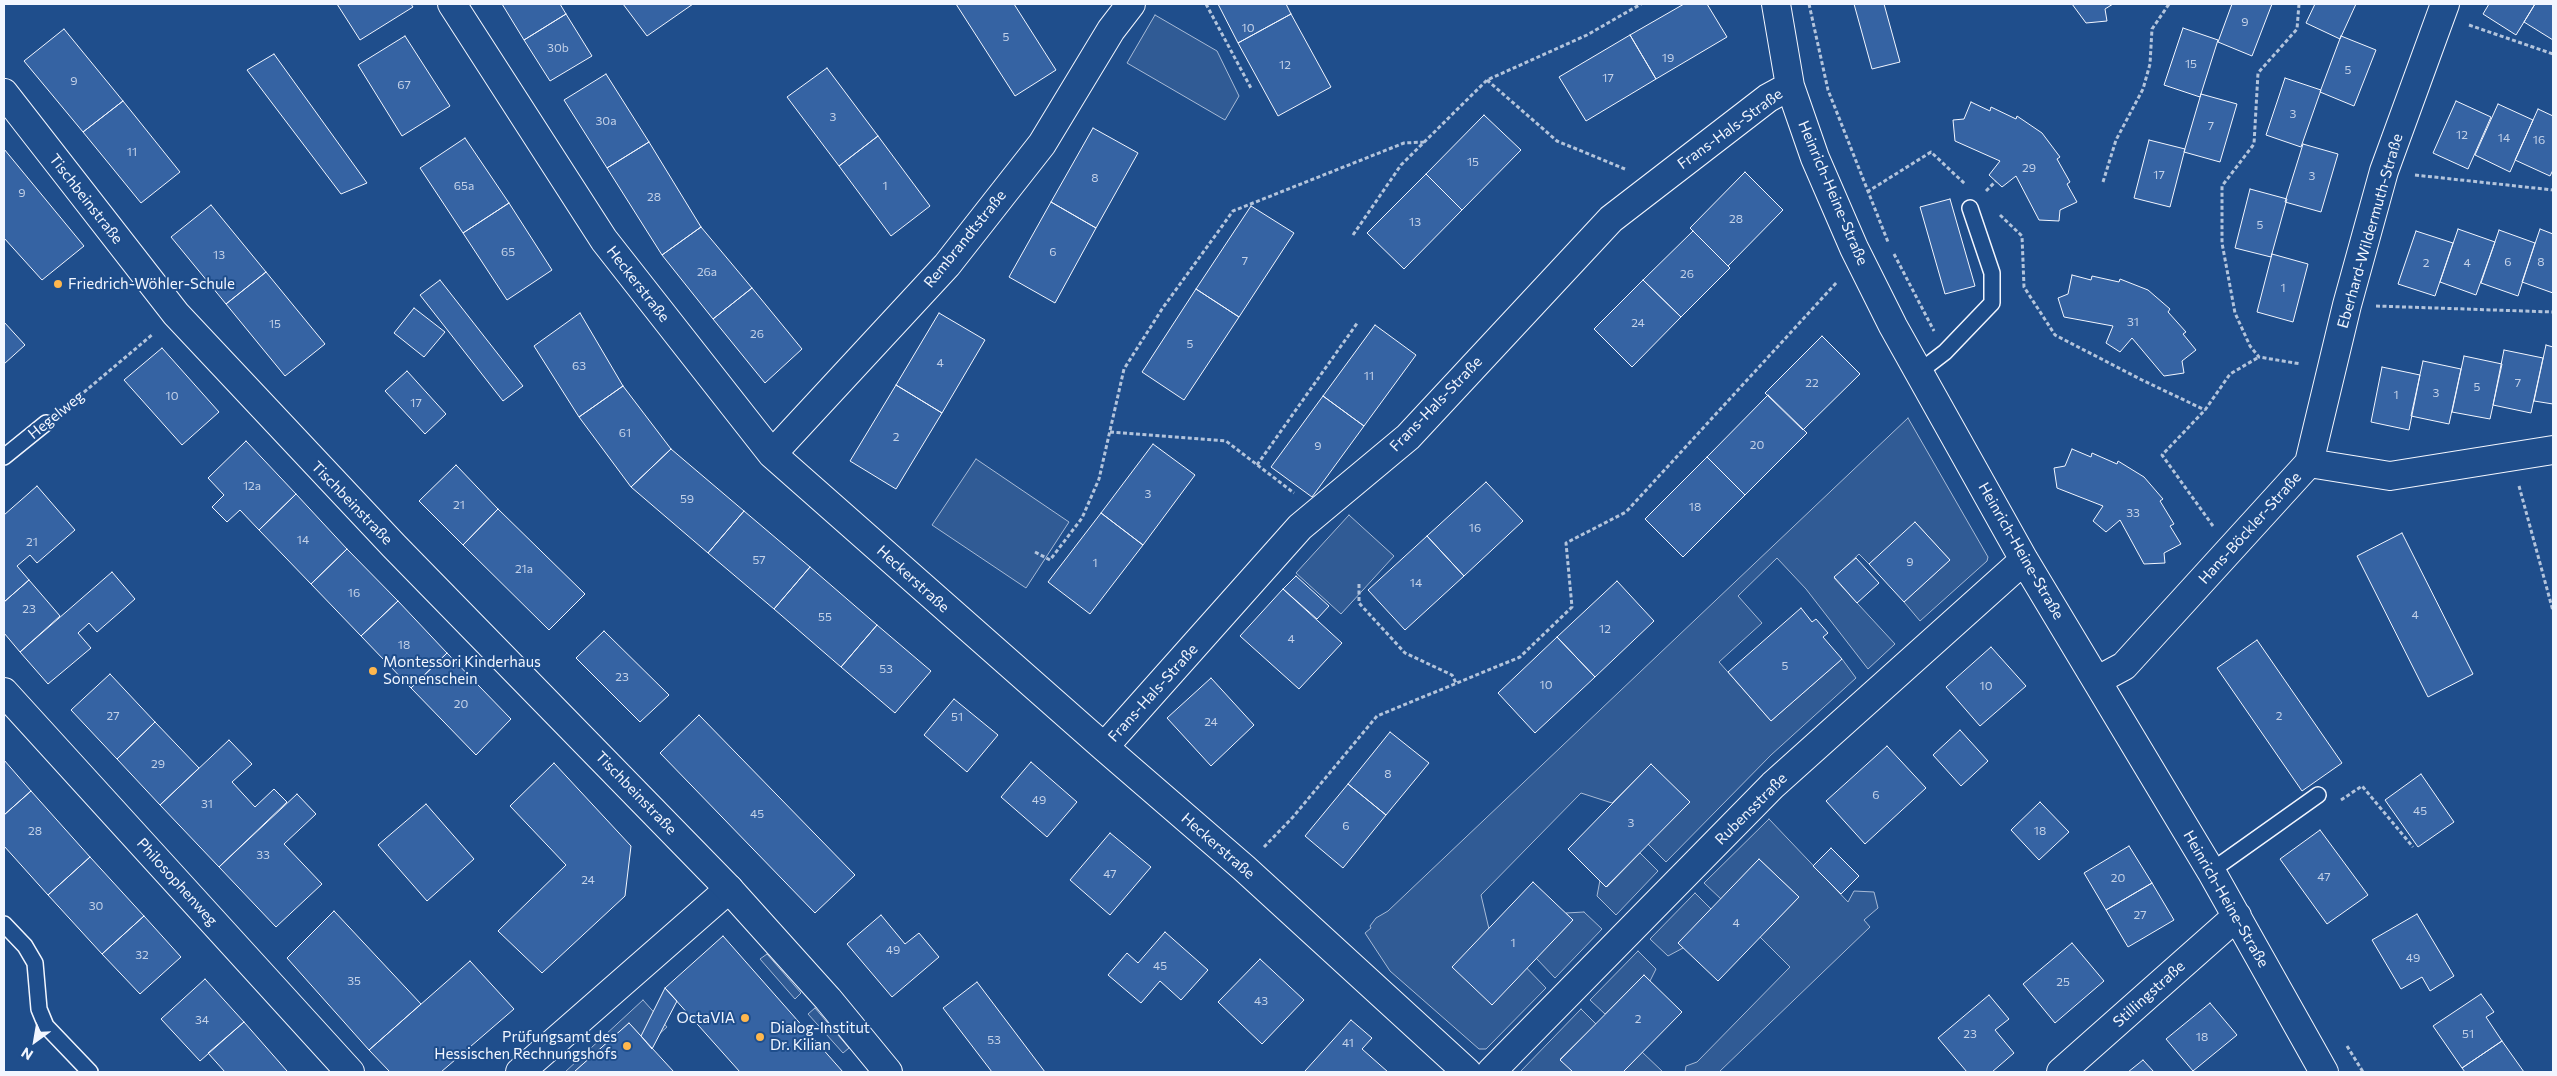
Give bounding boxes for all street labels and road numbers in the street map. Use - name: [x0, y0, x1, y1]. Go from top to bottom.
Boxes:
- street label: Frans-Hals-Straße: [1674, 85, 1786, 173]
- street label: Heinrich-Heine-Straße: [1794, 118, 1872, 268]
- street label: Eberhard-Wildermuth-Straße: [2334, 132, 2406, 330]
- street label: Tischbeinstraße: [45, 150, 127, 248]
- street label: Rembrandtstraße: [920, 187, 1010, 291]
- street label: Heckerstraße: [603, 242, 673, 326]
- street label: Frans-Hals-Straße: [1386, 353, 1486, 455]
- street label: Hegelweg: [24, 387, 88, 443]
- street label: Tischbeinstraße: [308, 457, 396, 549]
- street label: Hans-Böckler-Straße: [2195, 468, 2305, 588]
- street label: Heinrich-Heine-Straße: [1974, 479, 2068, 623]
- street label: Heckerstraße: [873, 542, 953, 616]
- street label: Frans-Hals-Straße: [1104, 640, 1202, 746]
- street label: Tischbeinstraße: [592, 747, 680, 839]
- street label: Rubensstraße: [1711, 769, 1791, 849]
- street label: Heckerstraße: [1178, 809, 1258, 883]
- street label: Heinrich-Heine-Straße: [2179, 827, 2273, 971]
- street label: Philosophenweg: [133, 834, 221, 930]
- street label: Stillingstraße: [2109, 957, 2189, 1031]

